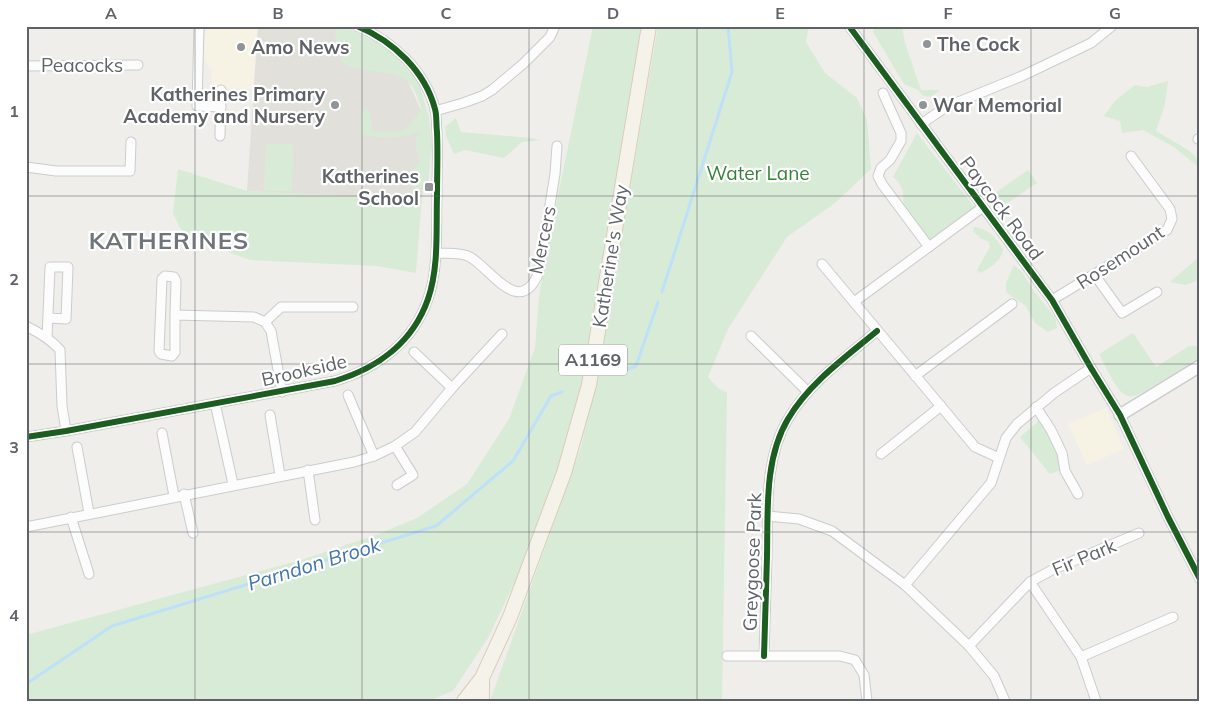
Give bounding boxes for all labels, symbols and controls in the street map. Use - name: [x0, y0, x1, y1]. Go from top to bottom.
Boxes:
- text: A: [105, 3, 117, 23]
- text: B: [272, 3, 284, 23]
- text: C: [441, 3, 452, 23]
- text: D: [607, 3, 619, 23]
- text: E: [775, 3, 785, 23]
- text: F: [943, 3, 953, 23]
- text: G: [1109, 3, 1121, 23]
- place label: The Cock: [937, 32, 1020, 56]
- place label: Amo News: [251, 35, 350, 59]
- marker: The Cock: [921, 38, 933, 50]
- marker: Amo News: [235, 41, 247, 53]
- street label: Peacocks: [41, 53, 123, 77]
- place label: Katherines Primary Academy and Nursery: [123, 82, 326, 128]
- place label: War Memorial: [933, 93, 1062, 117]
- marker: Katherines Primary Academy and Nursery: [329, 99, 341, 111]
- marker: War Memorial: [917, 99, 929, 111]
- text: 1: [9, 101, 19, 121]
- street label: Paycock Road: [955, 151, 1049, 265]
- park label: Water Lane: [706, 161, 810, 185]
- place label: Katherines School: [322, 164, 419, 210]
- marker: Katherines School: [423, 181, 435, 193]
- street label: Katherine's Way: [587, 183, 633, 329]
- street label: Mercers: [523, 204, 561, 276]
- street label: Rosemount: [1072, 220, 1169, 294]
- district label: KATHERINES: [89, 225, 249, 255]
- text: 2: [9, 269, 19, 289]
- road number: A1169: [559, 344, 627, 376]
- street label: Brookside: [259, 349, 349, 391]
- text: 3: [9, 437, 19, 457]
- street label: Greygoose Park: [738, 492, 766, 632]
- water label: Parndon Brook: [244, 531, 384, 596]
- street label: Fir Park: [1048, 533, 1120, 581]
- text: 4: [9, 605, 19, 625]

